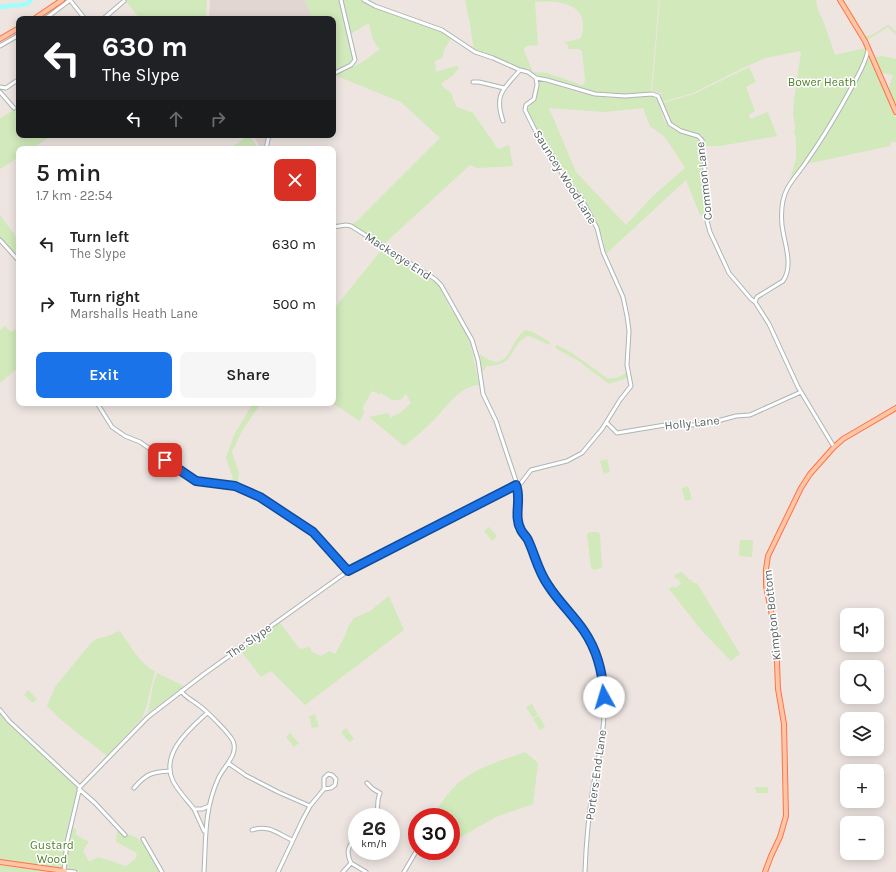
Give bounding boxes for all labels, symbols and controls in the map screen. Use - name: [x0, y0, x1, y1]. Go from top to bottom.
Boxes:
- text: 630 m: [102, 30, 188, 63]
- icon: left: [36, 32, 88, 84]
- text: The Slype: [102, 64, 179, 86]
- park label: Bower Heath: [788, 75, 856, 89]
- icon: left: [123, 108, 145, 130]
- icon: ahead: [165, 108, 187, 130]
- icon: right: [207, 108, 229, 130]
- street label: Sauncey Wood Lane: [530, 127, 600, 227]
- street label: Common Lane: [693, 141, 715, 221]
- text: 5 min: [36, 159, 101, 187]
- button: close: [274, 159, 316, 201]
- text: 1.7 km · 22:54: [36, 188, 112, 203]
- text: Turn left: [70, 228, 129, 246]
- street label: Mackerye End: [362, 229, 434, 283]
- icon: left: [36, 233, 58, 255]
- text: 630 m: [272, 235, 316, 253]
- text: The Slype: [70, 246, 126, 261]
- text: Turn right: [70, 288, 140, 306]
- icon: right: [36, 293, 58, 315]
- text: 500 m: [272, 295, 316, 313]
- text: Marshalls Heath Lane: [70, 306, 198, 321]
- button: Exit: [36, 352, 172, 398]
- button: Share: [180, 352, 316, 398]
- street label: Holly Lane: [664, 413, 720, 433]
- pin: [148, 443, 182, 477]
- icon: arrive: [154, 449, 176, 471]
- street label: Kimpton Bottom: [760, 569, 784, 661]
- map controls: [840, 608, 884, 860]
- button: sound: [840, 608, 884, 652]
- street label: The Slype: [224, 620, 274, 662]
- button: search: [840, 660, 884, 704]
- position arrow: [583, 676, 625, 718]
- button: layers: [840, 712, 884, 756]
- street label: Porters End Lane: [583, 729, 609, 821]
- button: +: [840, 764, 884, 808]
- speed limit sign: 30: [408, 808, 460, 860]
- button: −: [840, 816, 884, 860]
- text: 26: [362, 817, 386, 840]
- park label: Gustard Wood: [30, 838, 74, 866]
- text: km/h: [361, 838, 387, 850]

